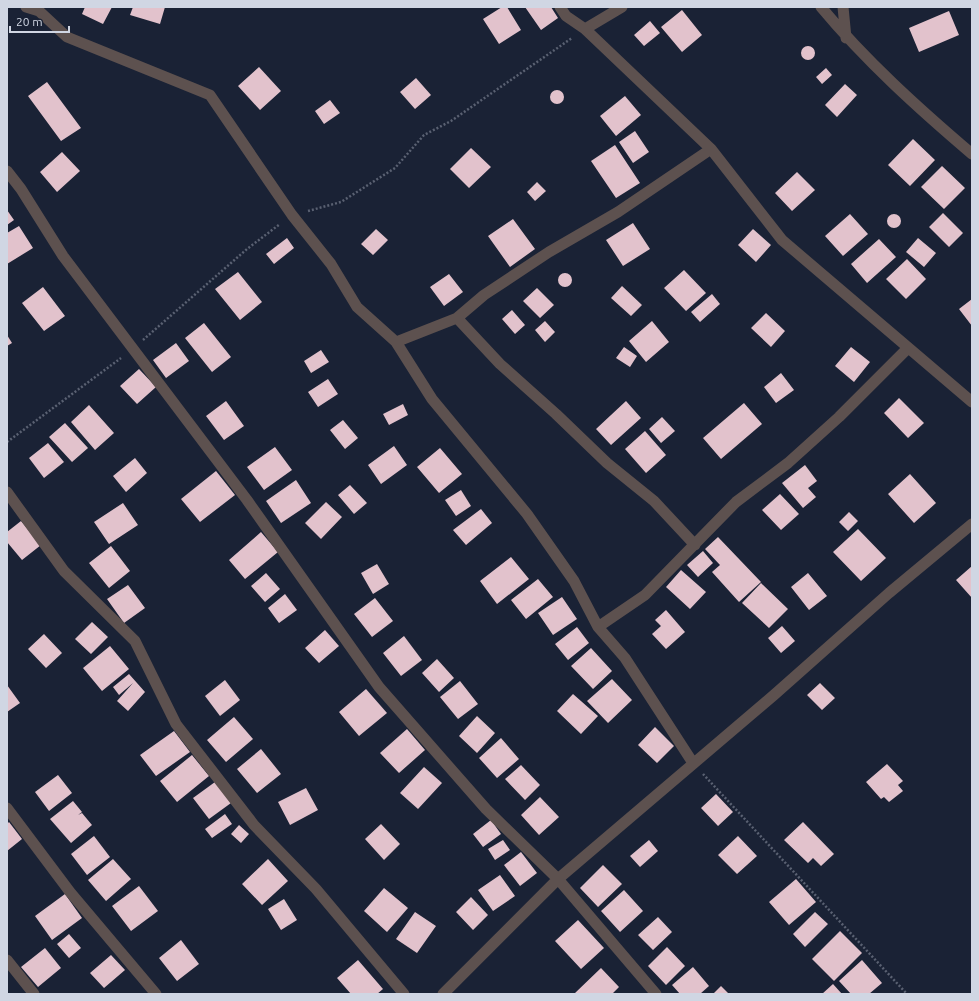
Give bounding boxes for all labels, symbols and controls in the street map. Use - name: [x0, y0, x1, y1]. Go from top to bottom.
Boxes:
- scale bar: [10, 8, 69, 34]
- text: 20 m: [16, 15, 43, 28]

